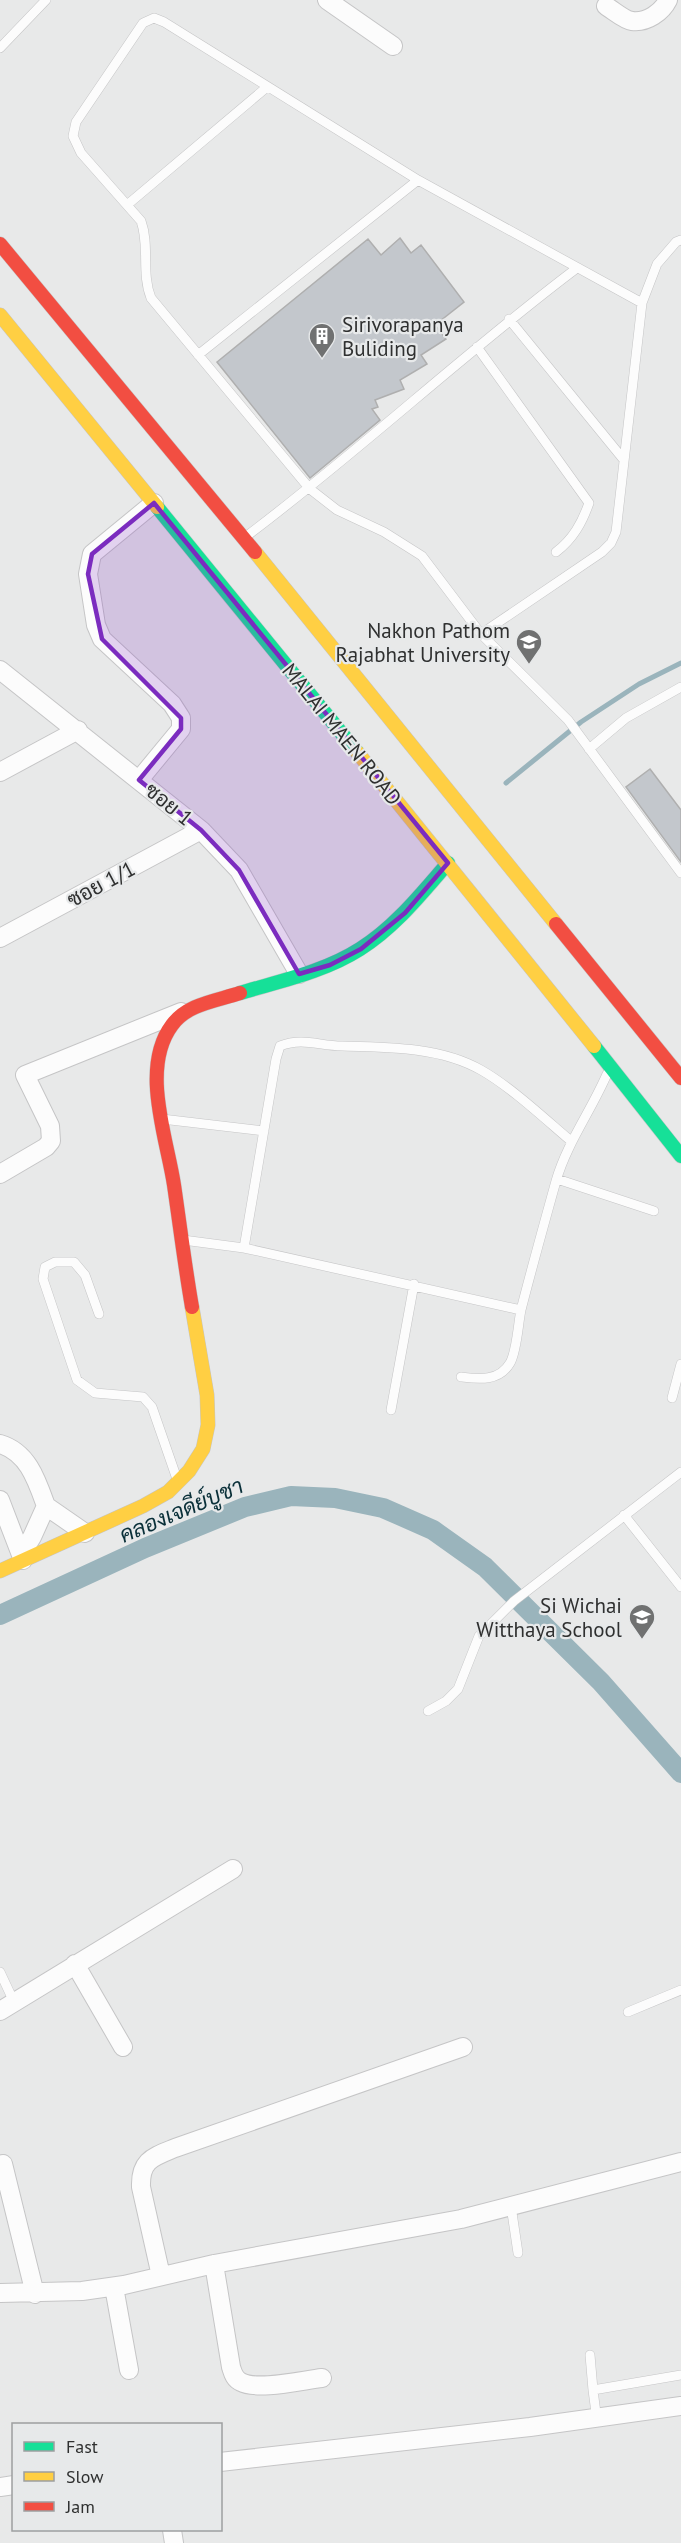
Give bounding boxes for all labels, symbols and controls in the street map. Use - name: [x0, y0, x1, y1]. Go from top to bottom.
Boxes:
- place label: Sirivorapanya Buliding: [342, 311, 464, 362]
- building icon: Sirivorapanya Buliding: [307, 321, 337, 359]
- place label: Nakhon Pathom Rajabhat University: [335, 617, 510, 668]
- school or university icon: Nakhon Pathom Rajabhat University: [514, 627, 544, 665]
- street label: MALAI MAEN ROAD: [276, 657, 408, 811]
- street label: ซอย 1: [139, 776, 199, 832]
- street label: ซอย 1/1: [62, 855, 140, 913]
- water label: คลองเจดีย์บูชา: [115, 1471, 248, 1550]
- place label: Si Wichai Witthaya School: [476, 1592, 622, 1643]
- school or university icon: Si Wichai Witthaya School: [627, 1602, 657, 1640]
- legend: [12, 2423, 222, 2531]
- text: Fast: [66, 2435, 98, 2458]
- text: Slow: [66, 2465, 104, 2488]
- text: Jam: [65, 2495, 95, 2518]

